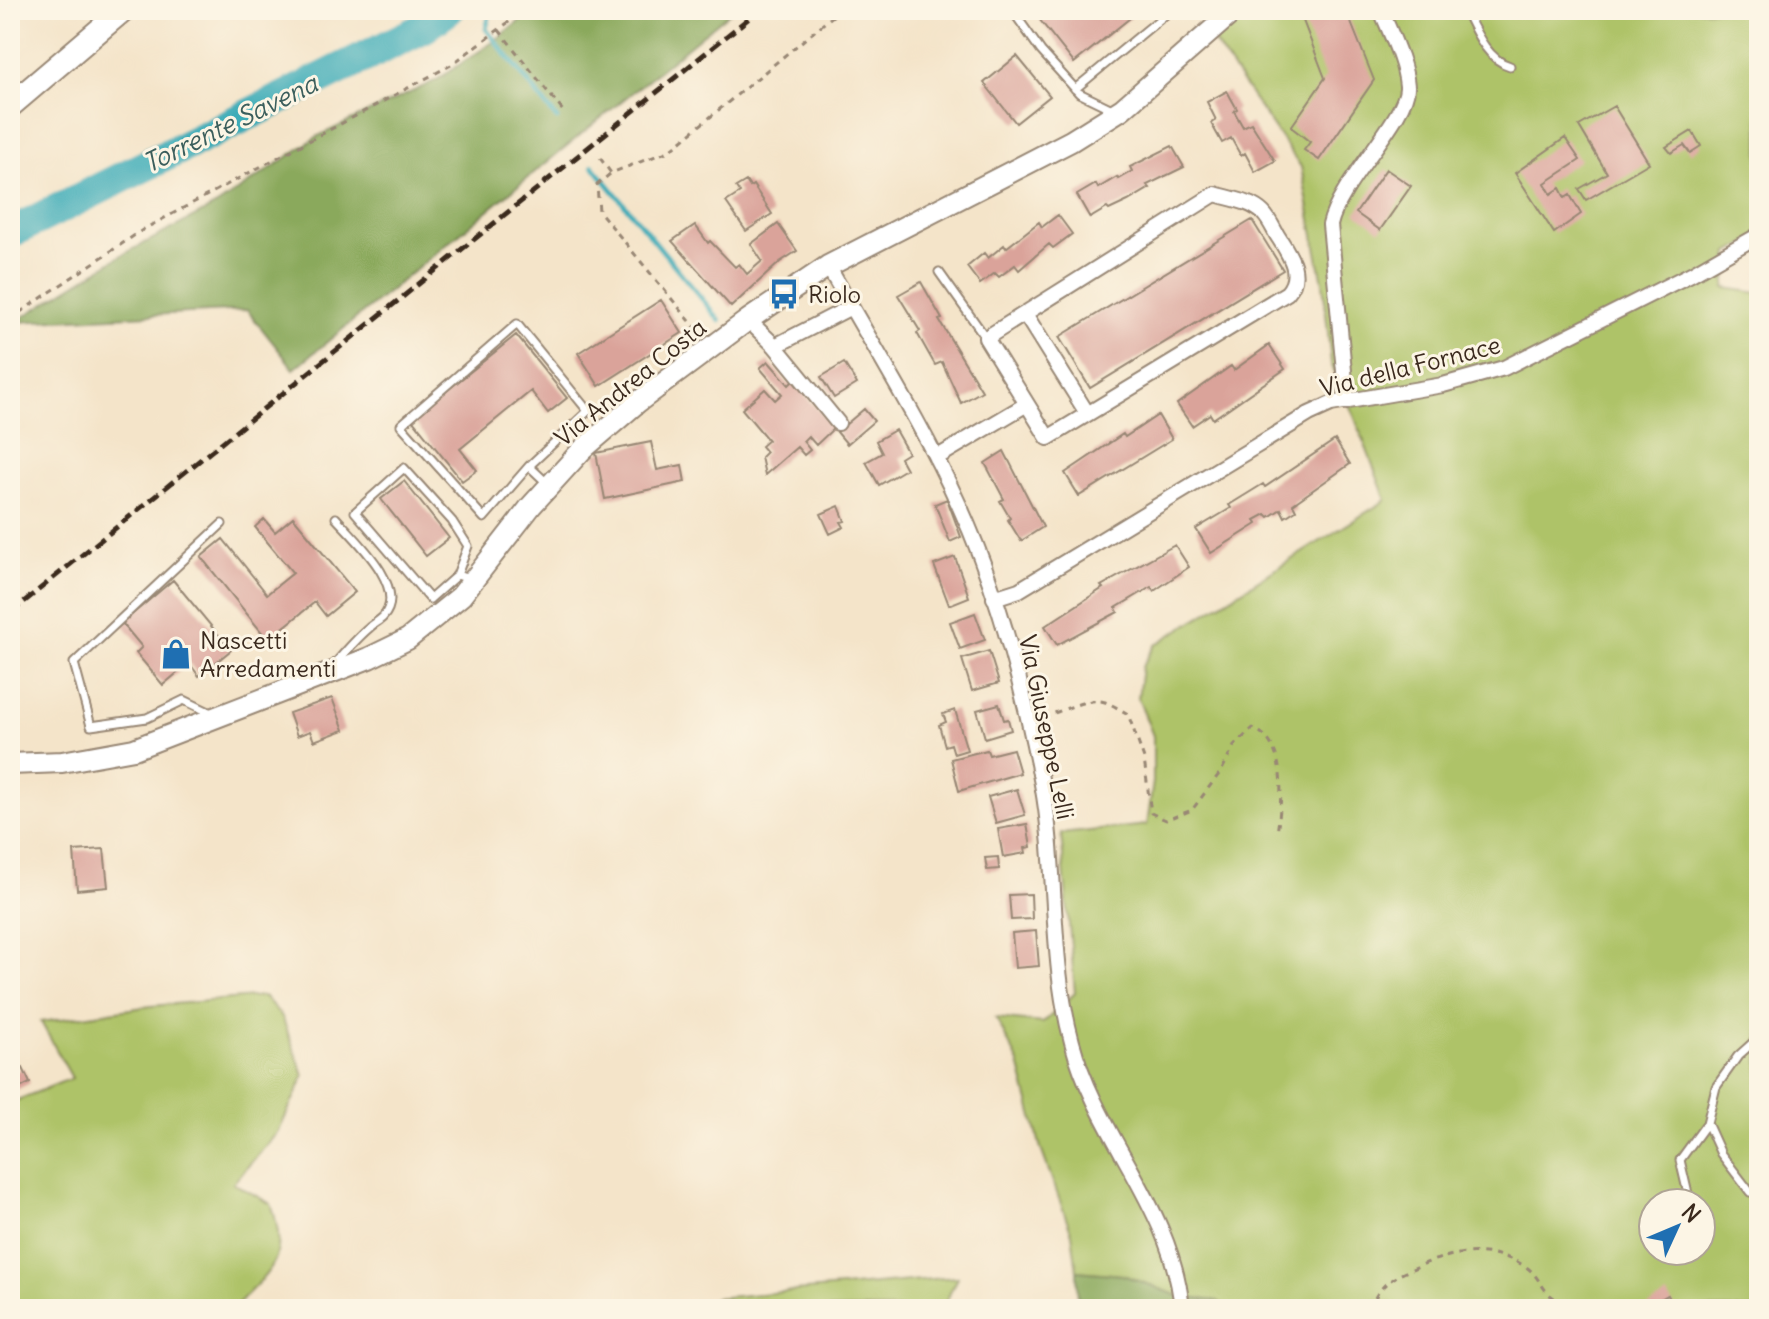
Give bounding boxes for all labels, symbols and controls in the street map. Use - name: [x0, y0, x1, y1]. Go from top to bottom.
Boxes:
- water label: Torrente Savena: [137, 66, 324, 180]
- bus stop icon: Riolo: [767, 277, 801, 311]
- place label: Riolo: [808, 279, 861, 309]
- street label: Via Andrea Costa: [548, 312, 712, 452]
- street label: Via della Fornace: [1317, 329, 1503, 403]
- place label: Nascetti Arredamenti: [200, 625, 336, 683]
- street label: Via Giuseppe Lelli: [1013, 632, 1081, 822]
- shop icon: Nascetti Arredamenti: [159, 637, 193, 671]
- north arrow: [1637, 1187, 1717, 1267]
- text: N: [1676, 1198, 1707, 1228]

